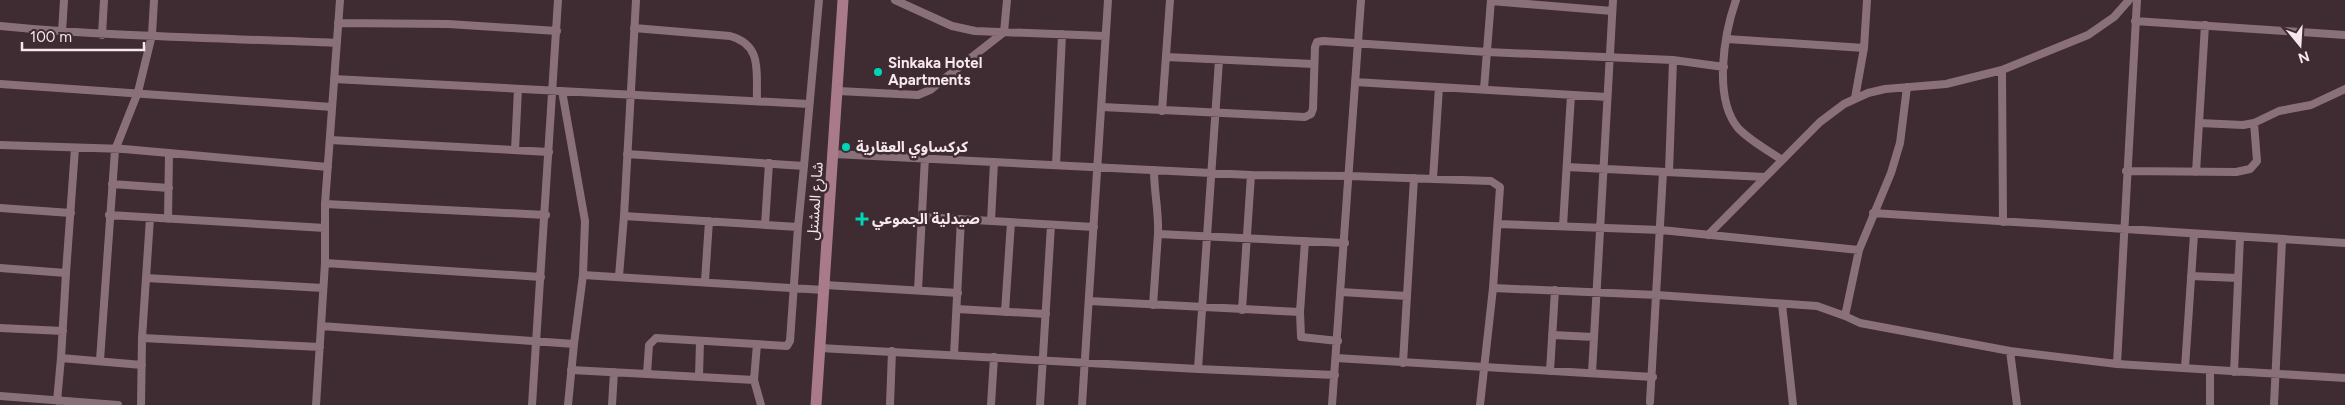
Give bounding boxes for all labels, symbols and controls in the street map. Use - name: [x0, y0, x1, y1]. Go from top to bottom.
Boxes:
- scale bar: [22, 20, 145, 52]
- north arrow: [2275, 20, 2325, 70]
- text: 100 m: [30, 28, 72, 46]
- text: N: [2296, 47, 2312, 67]
- place label: Sinkaka Hotel Apartments: [888, 54, 982, 89]
- marker: Sinkaka Hotel Apartments: [872, 66, 884, 78]
- place label: كركساوي العقارية: [856, 138, 968, 158]
- marker: كركساوي العقارية: [840, 141, 852, 153]
- street label: شارع المشتل: [803, 161, 830, 241]
- place label: صيدلية الجموعي: [872, 210, 980, 230]
- marker: صيدلية الجموعي: [856, 213, 868, 225]

